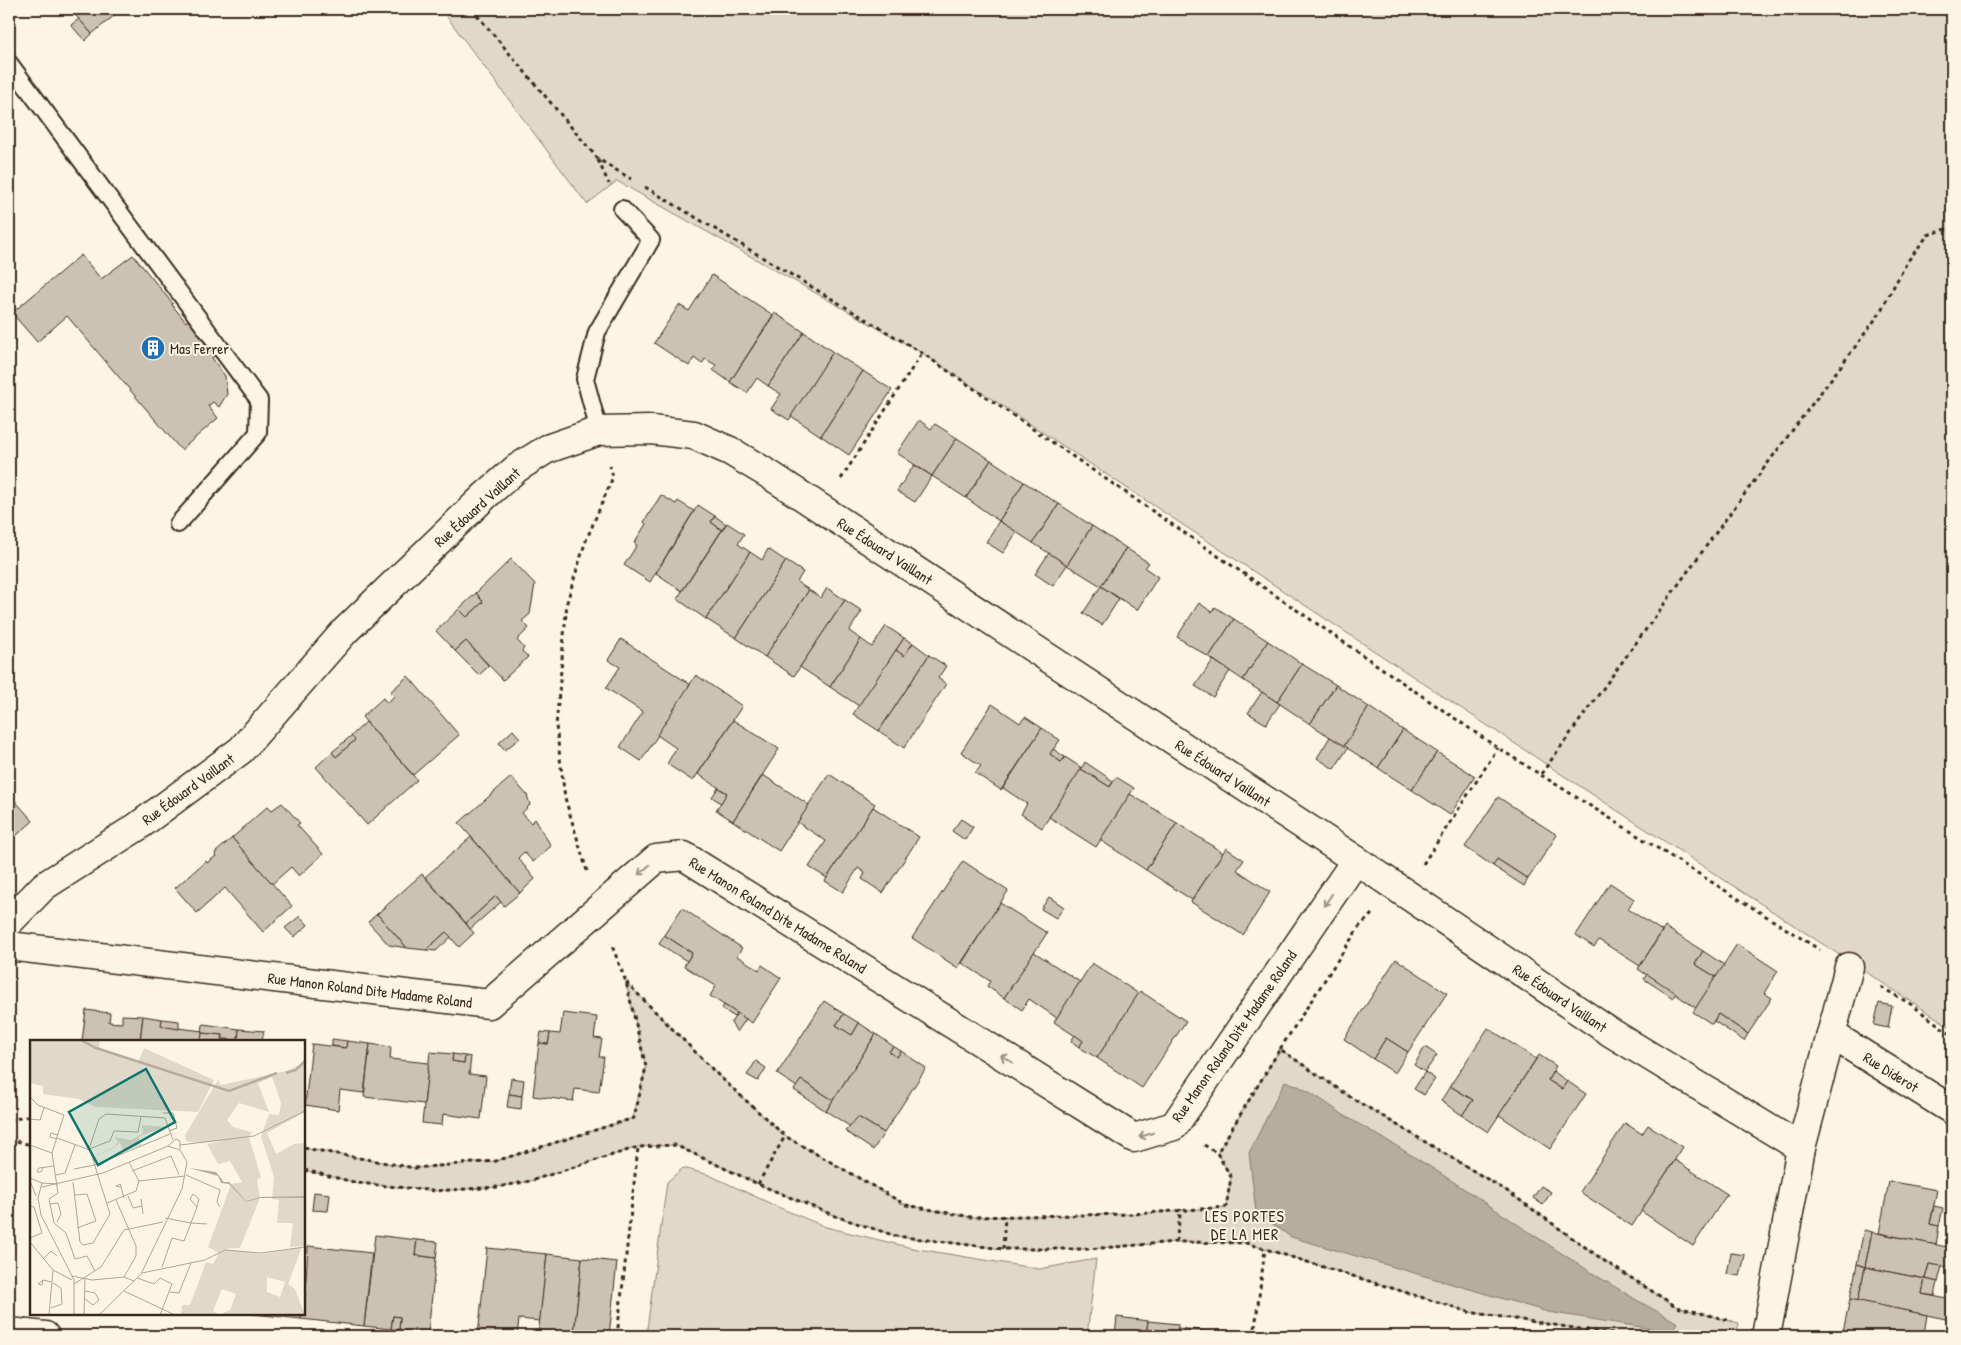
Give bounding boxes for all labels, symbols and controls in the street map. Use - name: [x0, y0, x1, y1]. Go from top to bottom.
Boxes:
- building icon: Mas Ferrer: [140, 335, 166, 361]
- place label: Mas Ferrer: [170, 338, 229, 359]
- street label: Rue Édouard Vaillant: [429, 462, 525, 551]
- street label: Rue Édouard Vaillant: [833, 512, 937, 590]
- street label: Rue Édouard Vaillant: [1171, 734, 1275, 812]
- street label: Rue Édouard Vaillant: [137, 748, 239, 830]
- street label: Rue Manon Roland Dite Madame Roland: [685, 852, 871, 978]
- one-way arrow: [637, 864, 650, 875]
- one-way arrow: [1323, 893, 1333, 907]
- street label: Rue Manon Roland Dite Madame Roland: [1166, 946, 1302, 1126]
- street label: Rue Édouard Vaillant: [1509, 959, 1612, 1038]
- street label: Rue Manon Roland Dite Madame Roland: [267, 967, 473, 1013]
- inset map: [30, 1040, 305, 1315]
- street label: Rue Diderot: [1859, 1047, 1923, 1098]
- one-way arrow: [1000, 1053, 1014, 1063]
- one-way arrow: [1138, 1130, 1154, 1140]
- district label: LES PORTES DE LA MER: [1205, 1205, 1285, 1245]

